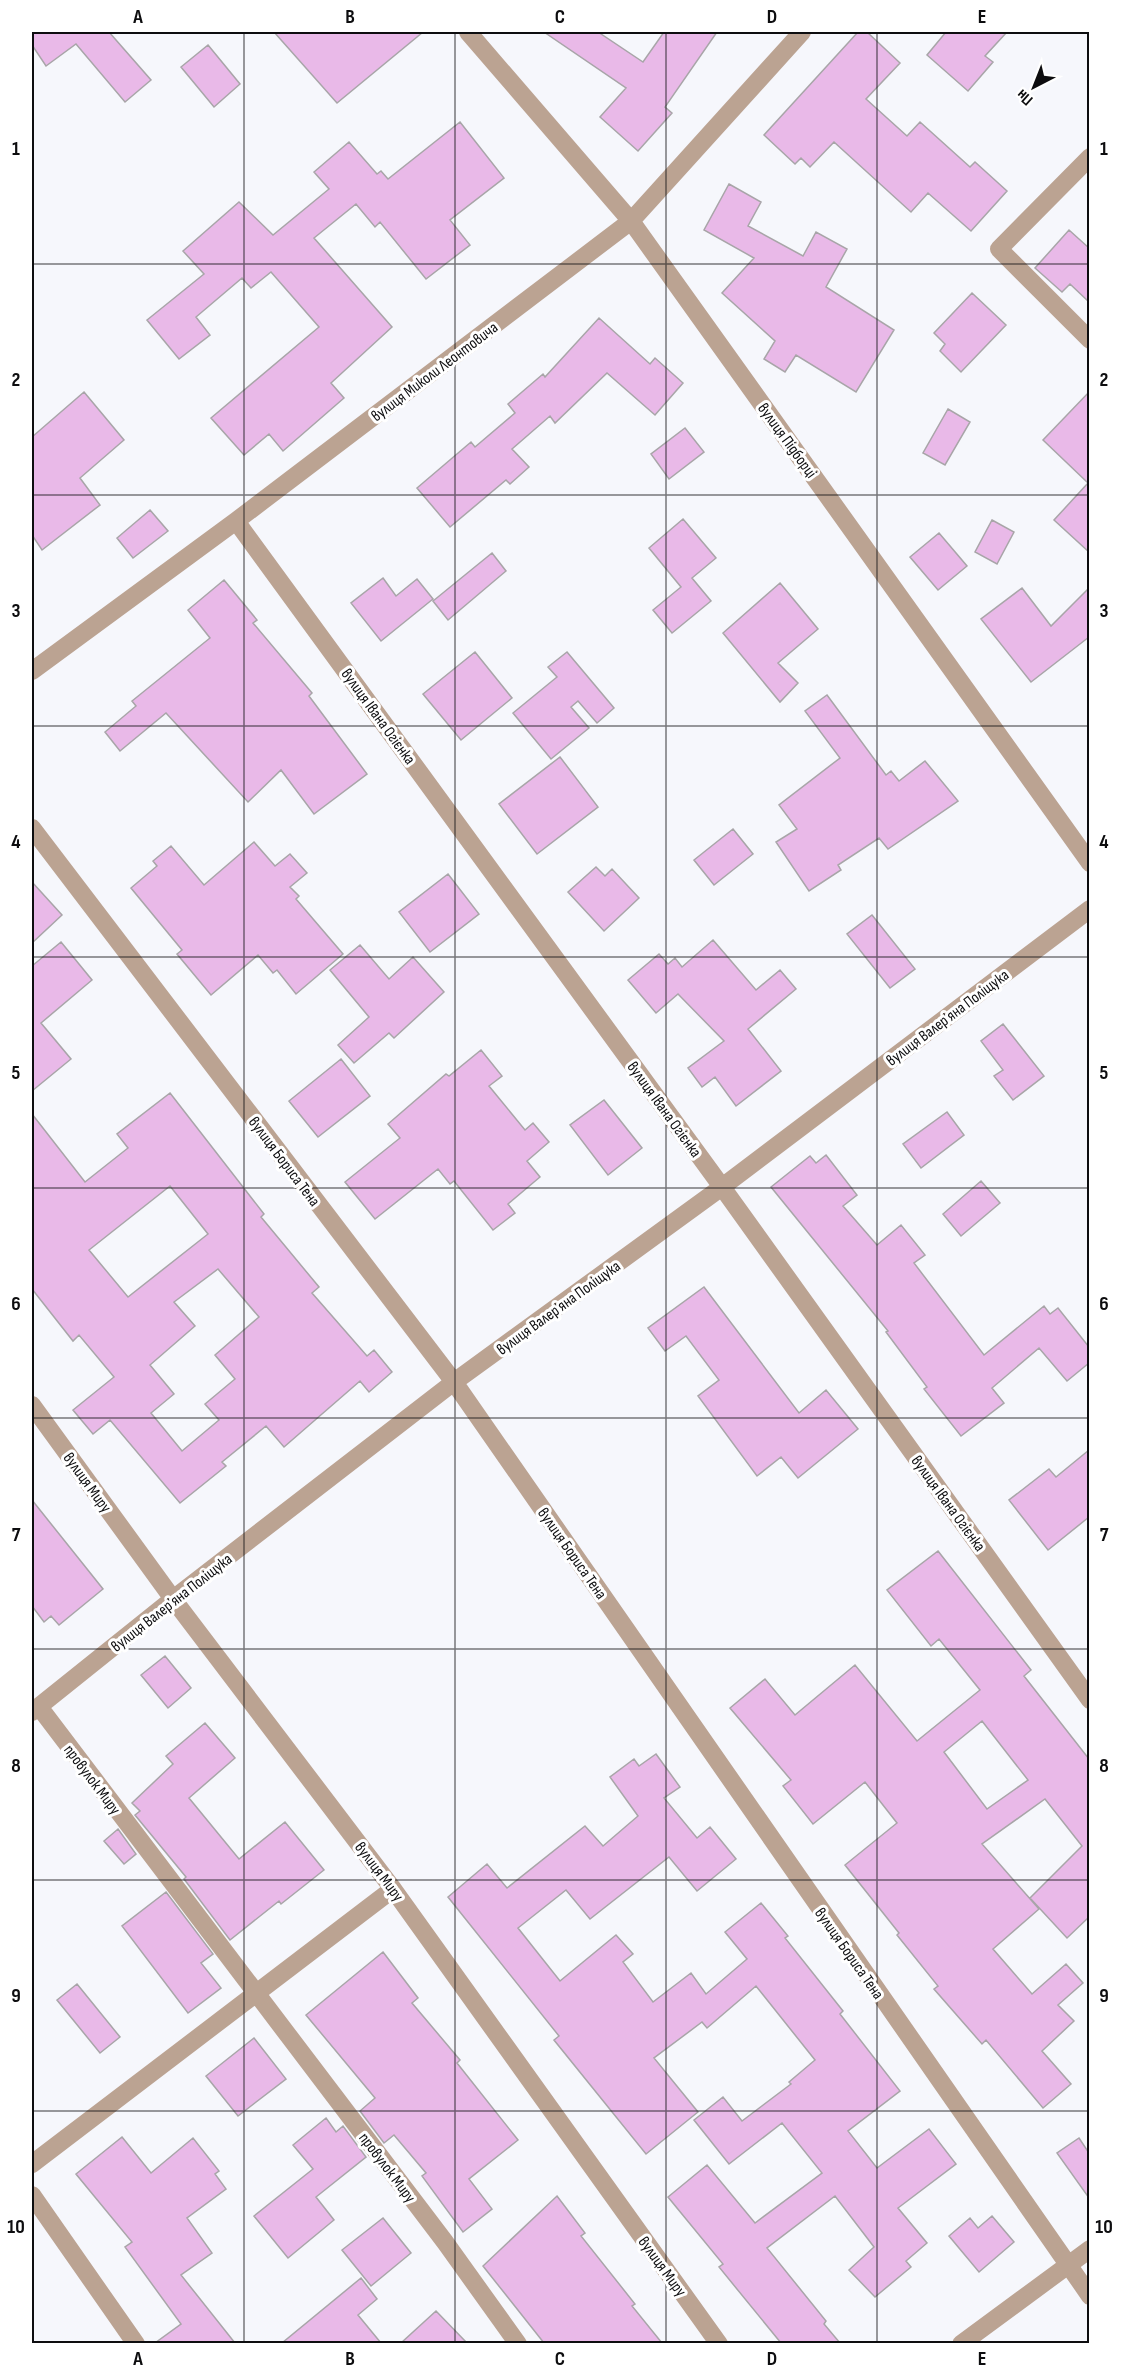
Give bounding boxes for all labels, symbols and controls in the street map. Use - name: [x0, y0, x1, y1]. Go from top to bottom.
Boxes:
- text: A: [132, 5, 143, 29]
- text: B: [345, 5, 355, 29]
- text: C: [555, 5, 565, 29]
- text: D: [767, 5, 777, 29]
- text: E: [978, 5, 986, 29]
- north arrow: [1004, 57, 1064, 117]
- text: Пн: [1013, 85, 1037, 109]
- text: 1: [12, 137, 20, 161]
- text: 1: [1100, 137, 1108, 161]
- street label: вулиця Миколи Леонтовича: [368, 318, 502, 426]
- text: 2: [12, 368, 20, 392]
- text: 2: [1100, 368, 1108, 392]
- street label: вулиця Підборці: [753, 400, 820, 482]
- text: 3: [12, 599, 21, 623]
- text: 3: [1100, 599, 1109, 623]
- street label: вулиця Івана Огієнка: [337, 665, 419, 769]
- text: 4: [11, 830, 21, 854]
- text: 4: [1099, 830, 1109, 854]
- street label: вулиця Валерʼяна Поліщука: [883, 966, 1013, 1070]
- street label: вулиця Івана Огієнка: [623, 1058, 705, 1162]
- text: 5: [12, 1061, 21, 1085]
- text: 5: [1100, 1061, 1109, 1085]
- street label: вулиця Бориса Тена: [244, 1113, 324, 1210]
- street label: вулиця Валерʼяна Поліщука: [493, 1257, 624, 1359]
- text: 6: [11, 1292, 21, 1316]
- text: 6: [1099, 1292, 1109, 1316]
- street label: вулиця Миру: [59, 1449, 115, 1517]
- street label: вулиця Івана Огієнка: [907, 1452, 989, 1556]
- street label: вулиця Бориса Тена: [533, 1505, 610, 1603]
- text: 7: [12, 1523, 21, 1547]
- text: 7: [1100, 1523, 1109, 1547]
- street label: вулиця Валерʼяна Поліщука: [108, 1550, 236, 1656]
- street label: провулок Миру: [59, 1741, 124, 1819]
- text: 8: [11, 1754, 21, 1778]
- text: 8: [1099, 1754, 1109, 1778]
- street label: вулиця Миру: [350, 1838, 407, 1905]
- street label: вулиця Бориса Тена: [810, 1905, 887, 2003]
- text: 9: [11, 1984, 21, 2008]
- text: 9: [1099, 1984, 1109, 2008]
- street label: провулок Миру: [354, 2129, 419, 2207]
- text: 10: [7, 2215, 25, 2239]
- text: 10: [1095, 2215, 1113, 2239]
- street label: вулиця Миру: [634, 2233, 690, 2301]
- text: A: [132, 2347, 143, 2371]
- text: B: [345, 2347, 355, 2371]
- text: C: [555, 2347, 565, 2371]
- text: D: [767, 2347, 777, 2371]
- text: E: [978, 2347, 986, 2371]

